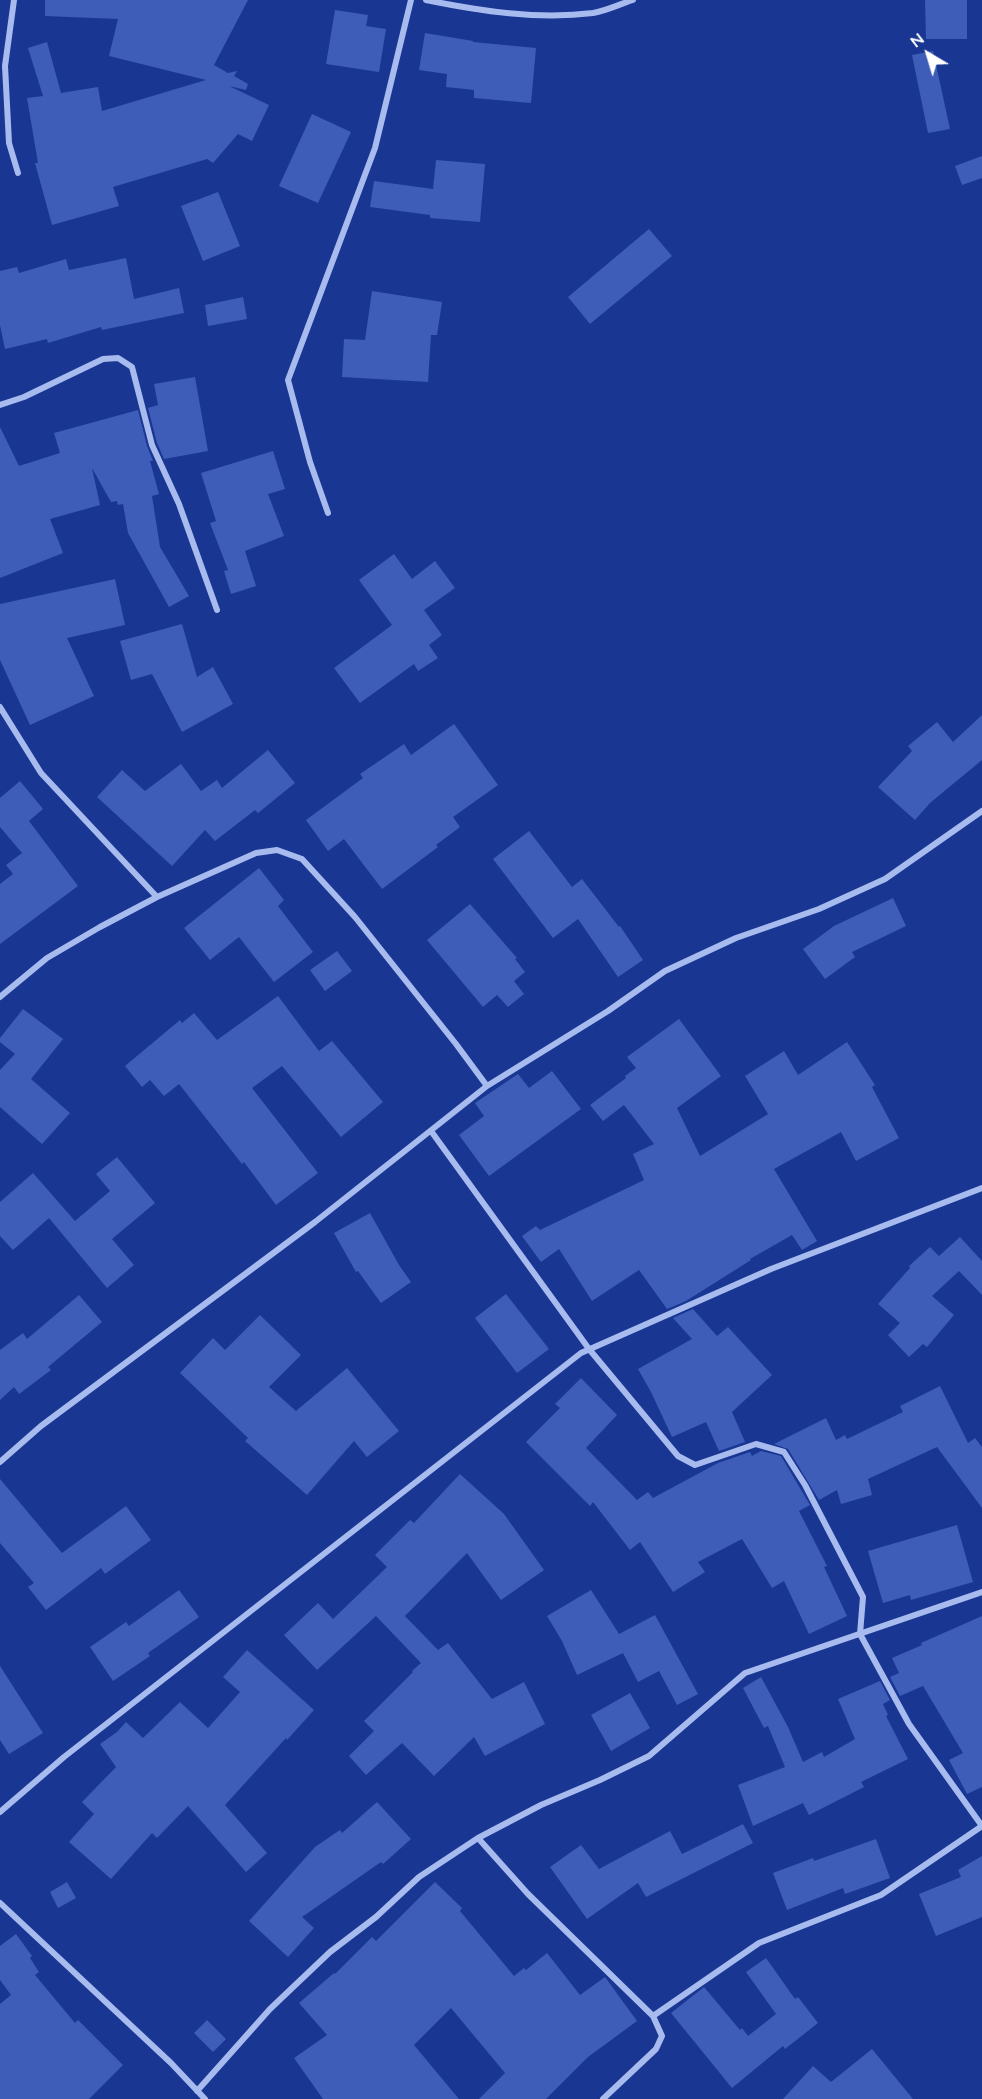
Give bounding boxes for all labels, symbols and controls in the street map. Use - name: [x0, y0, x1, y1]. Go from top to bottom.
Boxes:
- north arrow: [898, 24, 958, 84]
- text: N: [906, 28, 927, 51]

